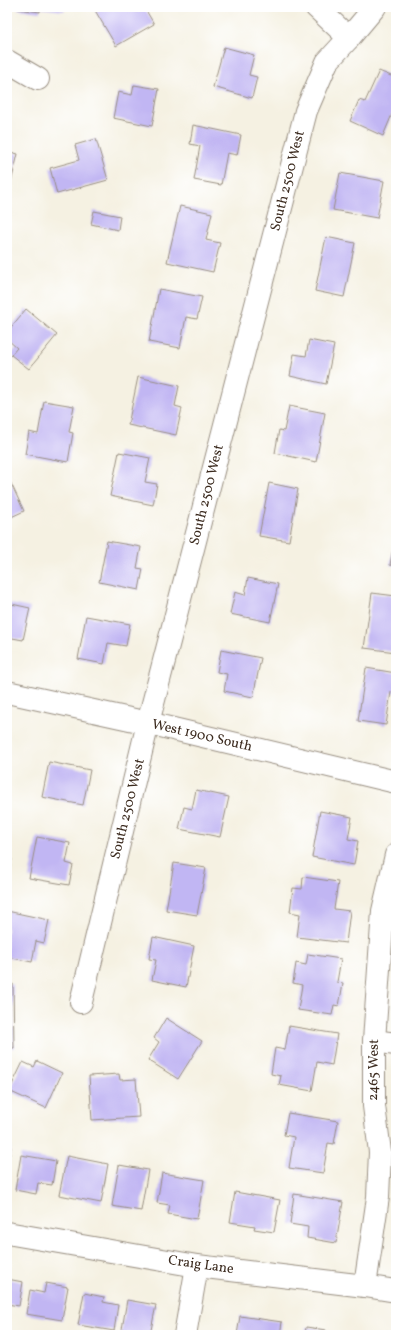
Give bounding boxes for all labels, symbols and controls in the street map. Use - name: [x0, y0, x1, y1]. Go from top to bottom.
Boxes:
- street label: South 2500 West: [266, 129, 310, 233]
- street label: South 2500 West: [185, 443, 229, 547]
- street label: West 1900 South: [150, 715, 254, 757]
- street label: South 2500 West: [106, 757, 150, 861]
- street label: 2465 West: [364, 1039, 384, 1101]
- street label: Craig Lane: [167, 1251, 235, 1279]

